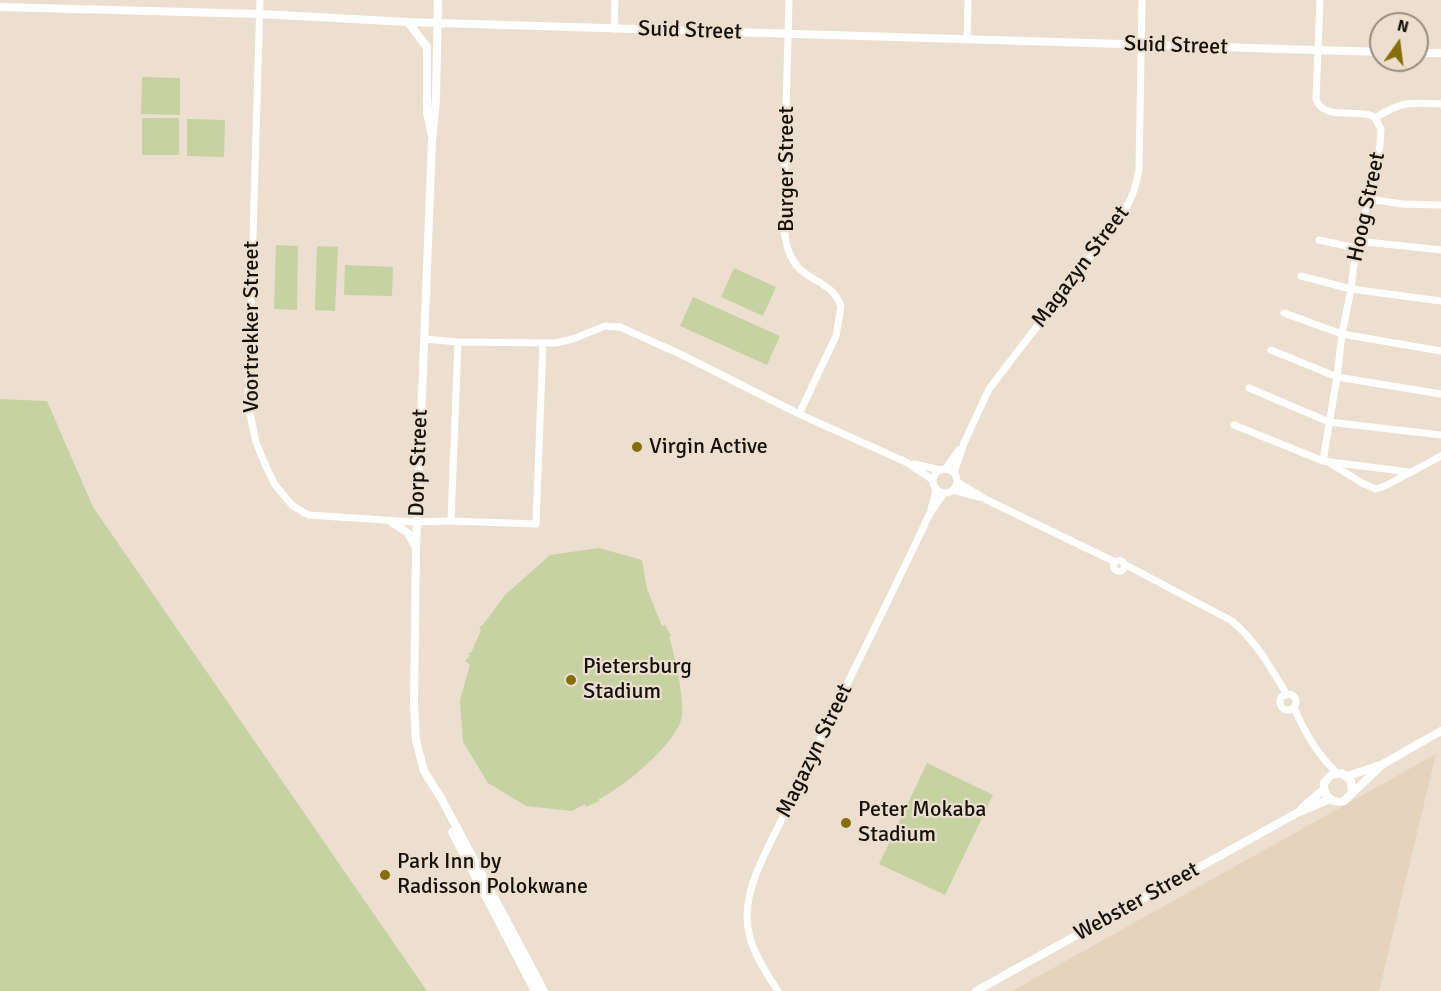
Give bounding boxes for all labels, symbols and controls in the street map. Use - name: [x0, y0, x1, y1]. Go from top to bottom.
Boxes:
- north arrow: [1369, 12, 1429, 72]
- text: N: [1395, 15, 1411, 38]
- street label: Suid Street: [638, 16, 742, 46]
- street label: Suid Street: [1124, 31, 1228, 61]
- street label: Burger Street: [774, 106, 800, 232]
- street label: Hoog Street: [1342, 150, 1392, 264]
- street label: Magazyn Street: [1027, 201, 1135, 333]
- street label: Voortrekker Street: [239, 241, 265, 413]
- street label: Dorp Street: [404, 409, 434, 517]
- place label: Virgin Active: [649, 434, 768, 460]
- marker: Virgin Active: [630, 440, 644, 454]
- place label: Pietersburg Stadium: [583, 654, 692, 706]
- marker: Pietersburg Stadium: [564, 673, 578, 687]
- street label: Magazyn Street: [771, 680, 859, 822]
- place label: Peter Mokaba Stadium: [858, 797, 986, 848]
- marker: Peter Mokaba Stadium: [839, 816, 853, 830]
- place label: Park Inn by Radisson Polokwane: [397, 849, 588, 900]
- street label: Webster Street: [1070, 857, 1204, 947]
- marker: Park Inn by Radisson Polokwane: [378, 868, 392, 882]

